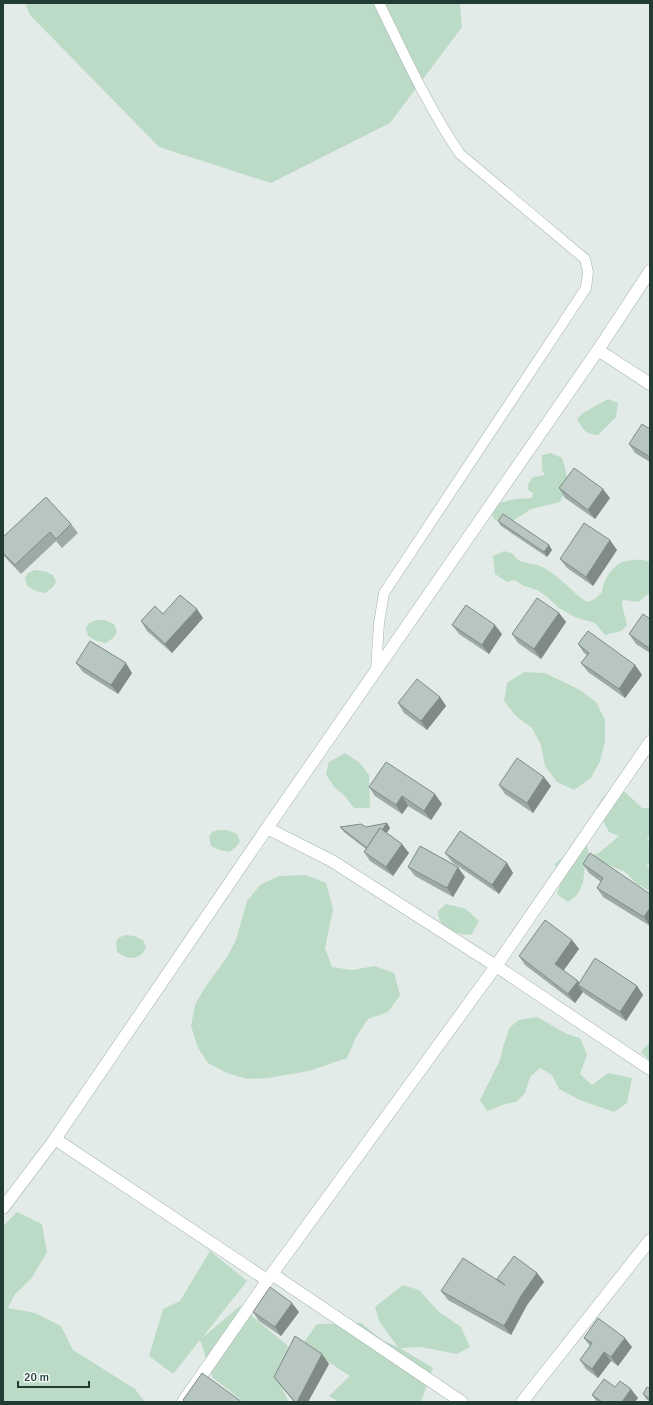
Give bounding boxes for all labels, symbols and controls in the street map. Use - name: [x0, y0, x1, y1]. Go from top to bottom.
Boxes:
- scale bar: [18, 1363, 89, 1389]
- text: 20 m: [24, 1370, 49, 1385]

